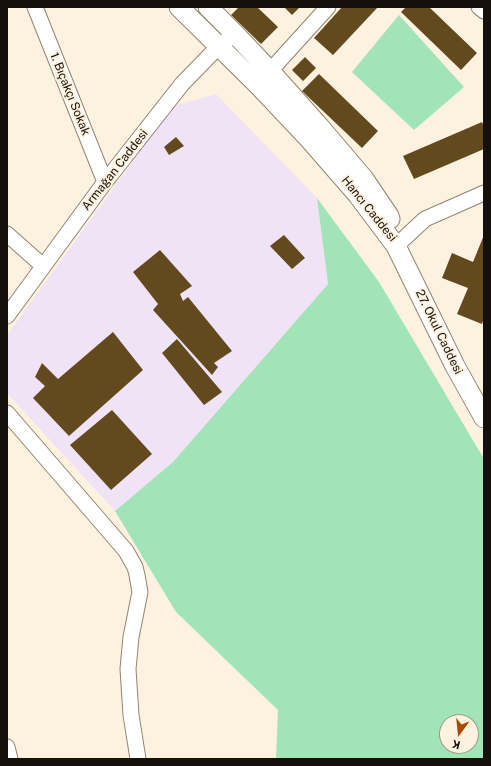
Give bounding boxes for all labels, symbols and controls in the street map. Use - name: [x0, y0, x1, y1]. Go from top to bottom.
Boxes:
- street label: 1. Bıçakçı Sokak: [47, 50, 93, 138]
- street label: Armağan Caddesi: [79, 127, 151, 213]
- street label: Hancı Caddesi: [338, 173, 400, 245]
- street label: 27. Okul Caddesi: [412, 287, 466, 377]
- north arrow: [439, 714, 479, 754]
- text: K: [451, 738, 462, 751]

